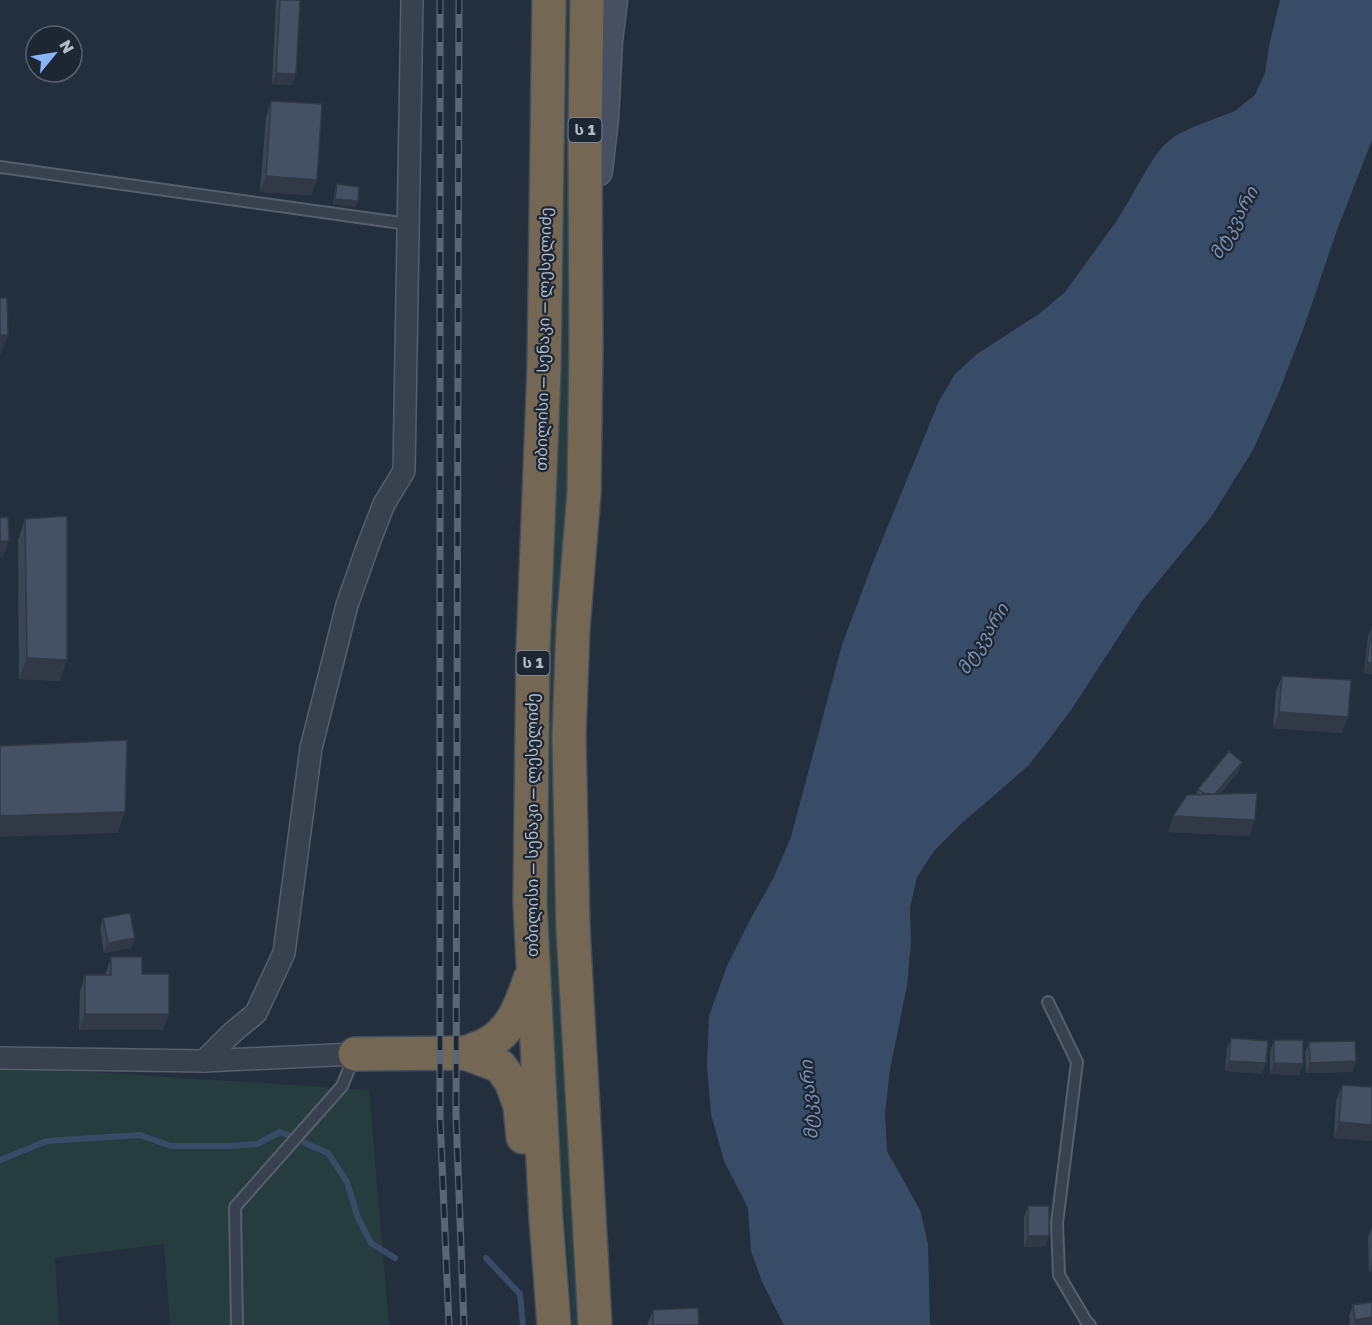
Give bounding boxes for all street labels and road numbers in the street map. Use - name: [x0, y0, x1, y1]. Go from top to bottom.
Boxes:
- road number: ს 1: [568, 118, 602, 142]
- street label: თბილისი — სენაკი — ლესელიძე: [531, 207, 556, 471]
- road number: ს 1: [516, 651, 550, 675]
- street label: თბილისი — სენაკი — ლესელიძე: [522, 693, 543, 957]

